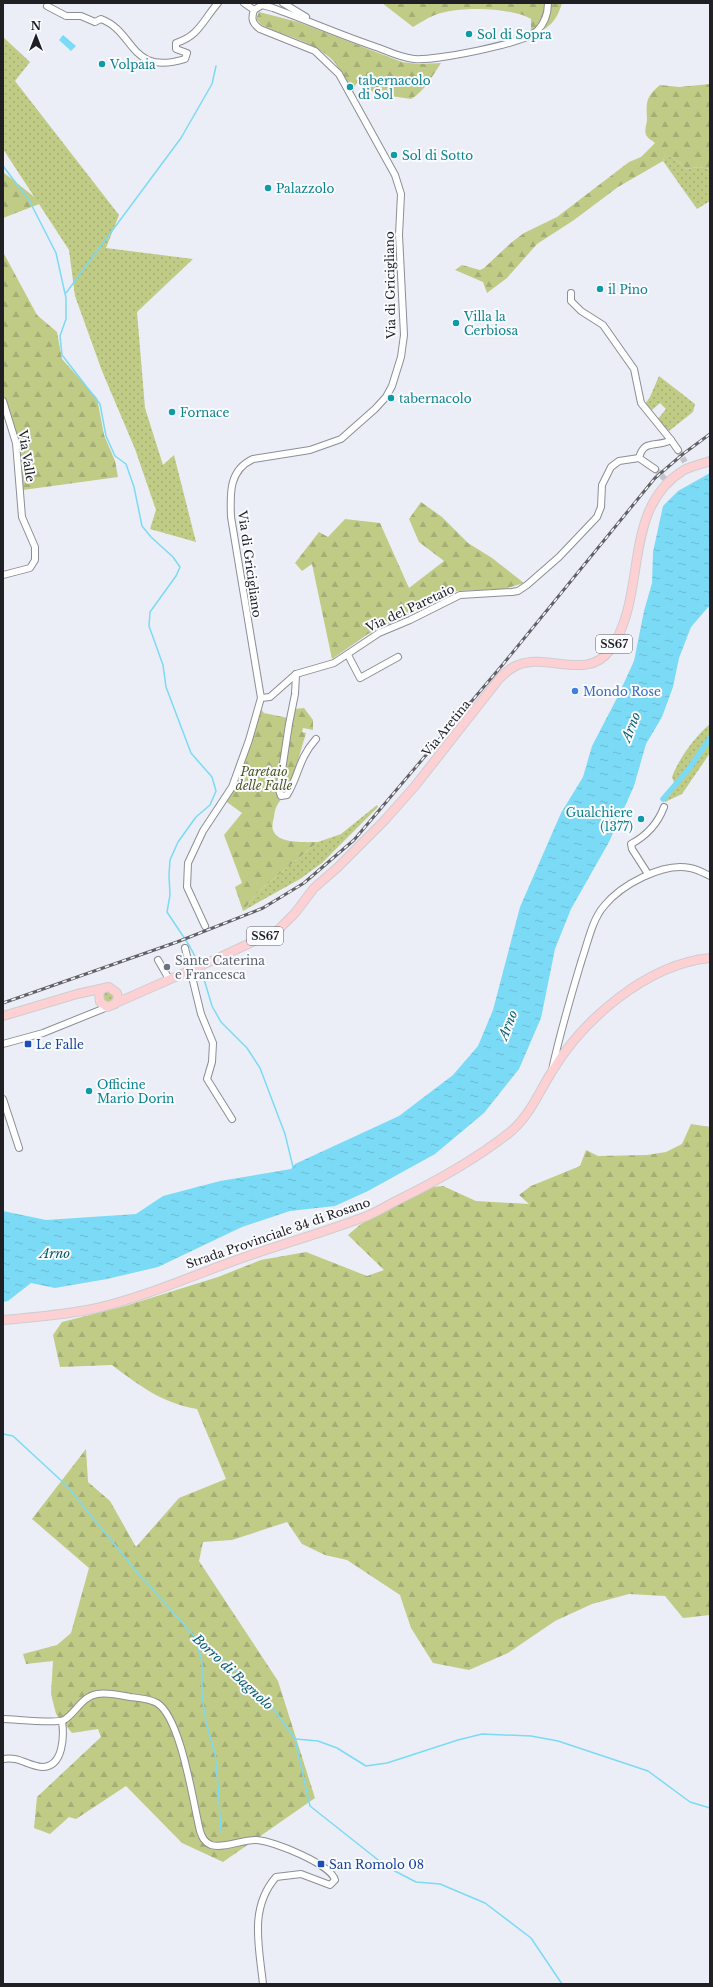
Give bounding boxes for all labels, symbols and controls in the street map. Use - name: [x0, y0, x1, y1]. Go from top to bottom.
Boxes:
- north arrow: [16, 16, 56, 56]
- text: N: [31, 19, 42, 33]
- place label: Sol di Sopra: [477, 27, 552, 42]
- marker: Sol di Sopra: [464, 29, 474, 39]
- place label: Volpaia: [109, 57, 156, 72]
- marker: Volpaia: [97, 59, 107, 69]
- place label: tabernacolo di Sol: [358, 73, 431, 102]
- marker: tabernacolo di Sol: [345, 82, 355, 92]
- place label: Sol di Sotto: [402, 148, 473, 163]
- marker: Sol di Sotto: [389, 150, 399, 160]
- place label: Palazzolo: [276, 181, 334, 196]
- marker: Palazzolo: [263, 183, 273, 193]
- street label: Via di Gricigliano: [382, 231, 398, 340]
- place label: il Pino: [608, 282, 648, 297]
- marker: il Pino: [595, 284, 605, 294]
- place label: Villa la Cerbiosa: [463, 309, 518, 338]
- marker: Villa la Cerbiosa: [451, 318, 461, 328]
- place label: tabernacolo: [399, 391, 472, 406]
- marker: tabernacolo: [386, 393, 396, 403]
- place label: Fornace: [180, 405, 229, 420]
- marker: Fornace: [167, 407, 177, 417]
- street label: Via Valle: [15, 428, 39, 483]
- street label: Via di Gricigliano: [235, 509, 265, 619]
- street label: Via del Paretaio: [362, 581, 457, 636]
- road number: SS67: [596, 635, 632, 653]
- place label: Mondo Rose: [583, 684, 661, 699]
- marker: Mondo Rose: [570, 686, 580, 696]
- street label: Via Aretina: [418, 697, 473, 760]
- water label: Arno: [617, 710, 644, 746]
- park label: Paretaio delle Falle: [236, 764, 293, 793]
- place label: Gualchiere (1377): [566, 805, 633, 834]
- marker: Gualchiere (1377): [636, 814, 646, 824]
- road number: SS67: [247, 927, 283, 945]
- place label: Sante Caterina e Francesca: [175, 953, 265, 982]
- marker: Sante Caterina e Francesca: [162, 962, 172, 972]
- water label: Arno: [494, 1008, 521, 1044]
- place label: Le Falle: [36, 1037, 84, 1052]
- marker: Le Falle: [23, 1039, 33, 1049]
- place label: Officine Mario Dorin: [97, 1077, 174, 1106]
- marker: Officine Mario Dorin: [84, 1086, 94, 1096]
- street label: Strada Provinciale 34 di Rosano: [184, 1194, 372, 1272]
- water label: Arno: [38, 1245, 70, 1262]
- water label: Borro di Bagnolo: [189, 1630, 277, 1714]
- place label: San Romolo 08: [329, 1857, 424, 1872]
- marker: San Romolo 08: [316, 1859, 326, 1869]

